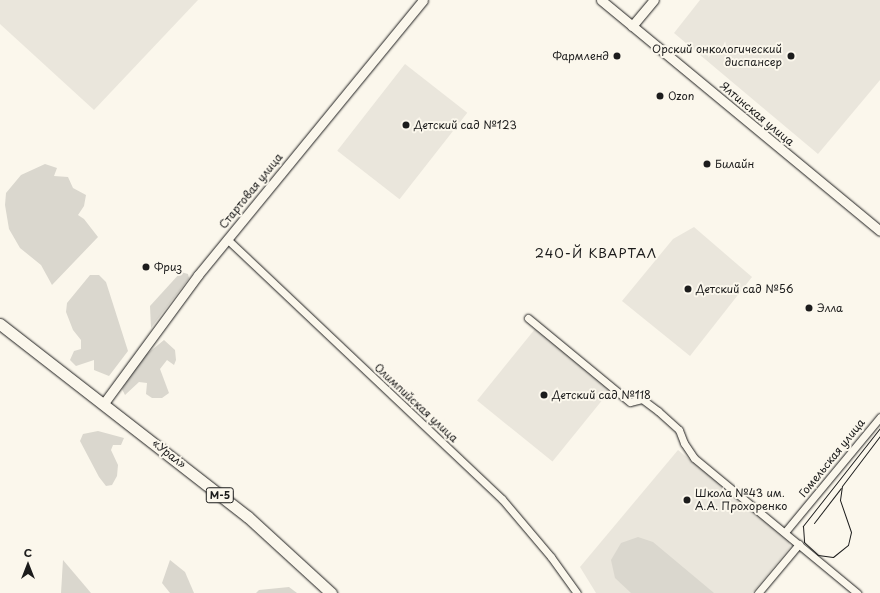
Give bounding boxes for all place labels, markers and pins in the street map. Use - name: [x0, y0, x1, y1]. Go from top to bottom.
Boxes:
- place label: Орский онкологический диспансер: [651, 43, 782, 69]
- place label: Фармленд: [552, 49, 609, 63]
- marker: Орский онкологический диспансер: [785, 50, 797, 62]
- marker: Фармленд: [612, 51, 622, 61]
- place label: Ozon: [668, 89, 694, 103]
- marker: Ozon: [655, 91, 665, 101]
- place label: Детский сад №123: [414, 118, 518, 132]
- marker: Детский сад №123: [401, 120, 411, 130]
- place label: Билайн: [715, 157, 754, 171]
- marker: Билайн: [702, 159, 712, 169]
- place label: Фриз: [154, 260, 182, 274]
- marker: Фриз: [141, 262, 151, 272]
- place label: Детский сад №56: [696, 282, 794, 296]
- marker: Детский сад №56: [683, 284, 693, 294]
- place label: Элла: [817, 301, 843, 315]
- marker: Элла: [804, 303, 814, 313]
- place label: Детский сад №118: [552, 388, 652, 402]
- marker: Детский сад №118: [539, 390, 549, 400]
- place label: Школа №43 им. А.А. Прохоренко: [695, 487, 787, 513]
- marker: Школа №43 им. А.А. Прохоренко: [682, 495, 692, 505]

